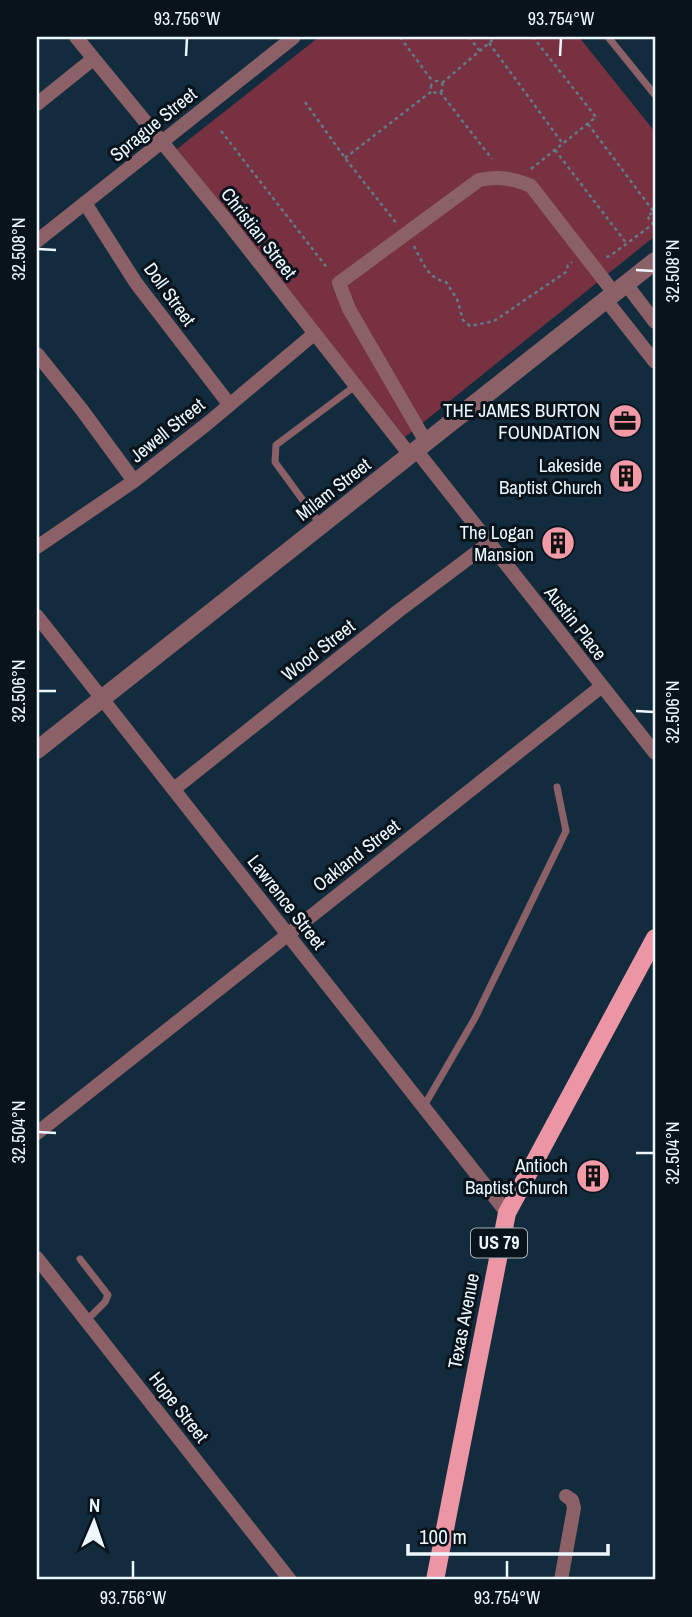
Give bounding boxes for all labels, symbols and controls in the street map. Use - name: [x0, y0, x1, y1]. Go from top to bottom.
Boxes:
- text: 93.756°W: [154, 6, 220, 31]
- text: 93.754°W: [528, 6, 594, 31]
- street label: Sprague Street: [104, 81, 202, 167]
- street label: Christian Street: [215, 182, 303, 285]
- text: 32.508°N: [6, 218, 31, 281]
- text: 32.508°N: [660, 240, 685, 303]
- street label: Doll Street: [138, 257, 202, 332]
- street label: Jewell Street: [124, 391, 210, 468]
- place label: THE JAMES BURTON FOUNDATION: [443, 397, 600, 445]
- office icon: THE JAMES BURTON FOUNDATION: [606, 402, 644, 440]
- street label: Milam Street: [290, 451, 376, 526]
- place label: Lakeside Baptist Church: [499, 452, 602, 500]
- building icon: Lakeside Baptist Church: [607, 457, 645, 495]
- place label: The Logan Mansion: [460, 519, 534, 567]
- building icon: The Logan Mansion: [539, 524, 577, 562]
- street label: Austin Place: [538, 580, 613, 665]
- street label: Wood Street: [276, 613, 361, 687]
- text: 32.506°N: [6, 660, 31, 723]
- text: 32.506°N: [660, 681, 685, 744]
- street label: Oakland Street: [307, 812, 405, 897]
- street label: Lawrence Street: [242, 849, 333, 955]
- text: 32.504°N: [6, 1101, 31, 1164]
- text: 32.504°N: [660, 1122, 685, 1185]
- place label: Antioch Baptist Church: [465, 1152, 568, 1200]
- building icon: Antioch Baptist Church: [574, 1157, 612, 1195]
- road number: US 79: [471, 1228, 527, 1258]
- street label: Texas Avenue: [441, 1271, 485, 1371]
- street label: Hope Street: [143, 1366, 215, 1448]
- north arrow: [60, 1488, 130, 1558]
- text: N: [89, 1492, 101, 1518]
- scale bar: [408, 1512, 608, 1556]
- text: 100 m: [419, 1522, 467, 1551]
- text: 93.756°W: [100, 1585, 166, 1610]
- text: 93.754°W: [474, 1585, 540, 1610]

